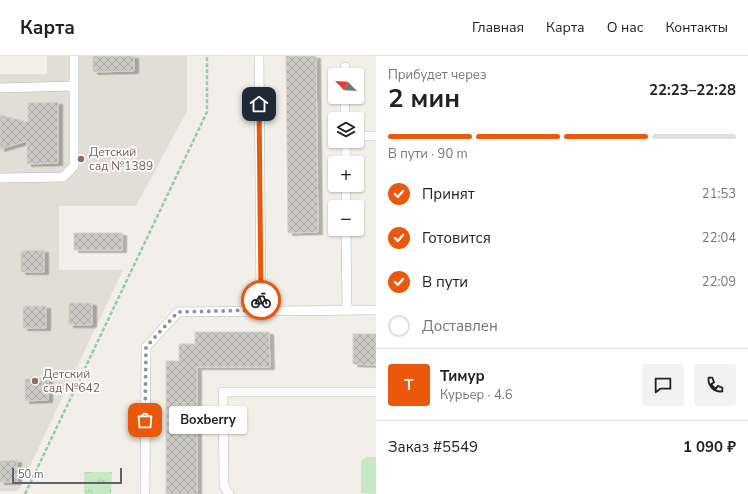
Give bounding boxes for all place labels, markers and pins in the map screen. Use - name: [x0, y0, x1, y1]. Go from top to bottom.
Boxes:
- pin: [242, 87, 276, 121]
- place label: Детский сад №1389: [89, 144, 153, 174]
- marker: Детский сад №1389: [76, 154, 86, 164]
- place label: Детский сад №642: [43, 366, 100, 396]
- marker: Детский сад №642: [30, 376, 40, 386]
- pin: [128, 403, 162, 437]
- callout: Boxberry: [169, 406, 247, 434]

